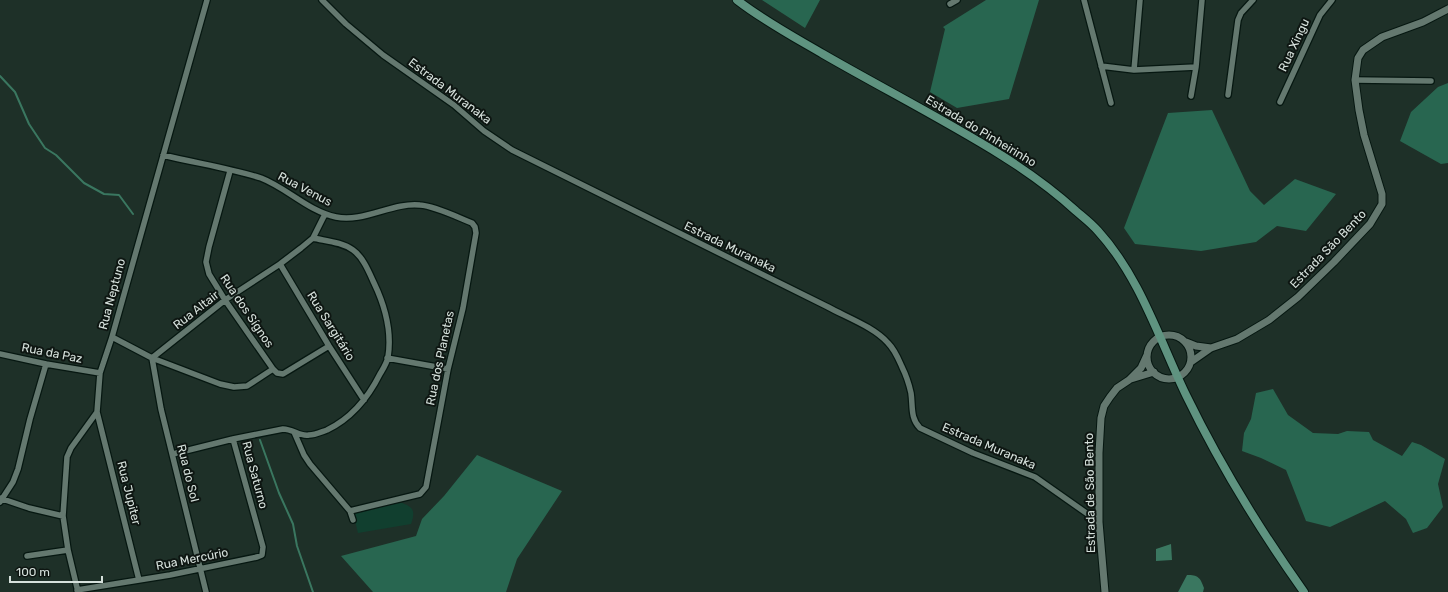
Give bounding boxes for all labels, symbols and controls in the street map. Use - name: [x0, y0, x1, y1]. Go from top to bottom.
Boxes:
- street label: Rua Xingu: [1276, 16, 1312, 74]
- street label: Estrada Muranaka: [406, 55, 494, 127]
- street label: Estrada do Pinheirinho: [923, 92, 1039, 170]
- street label: Rua Venus: [276, 169, 334, 209]
- street label: Estrada São Bento: [1287, 207, 1369, 291]
- street label: Estrada Muranaka: [682, 219, 778, 275]
- street label: Rua Neptuno: [96, 257, 128, 331]
- street label: Rua dos Sígnos: [217, 272, 277, 350]
- street label: Rua Altair: [170, 288, 222, 332]
- street label: Rua Sargitário: [304, 289, 358, 363]
- street label: Rua dos Planetas: [423, 309, 457, 407]
- street label: Rua da Paz: [20, 340, 84, 366]
- street label: Estrada Muranaka: [940, 420, 1038, 472]
- street label: Estrada de São Bento: [1082, 433, 1098, 553]
- street label: Rua Saturno: [239, 440, 271, 510]
- street label: Rua do Sol: [174, 443, 202, 503]
- street label: Rua Jupiter: [114, 460, 144, 527]
- street label: Rua Mercúrio: [155, 545, 230, 573]
- scale bar: [10, 558, 102, 584]
- text: 100 m: [16, 565, 50, 579]

